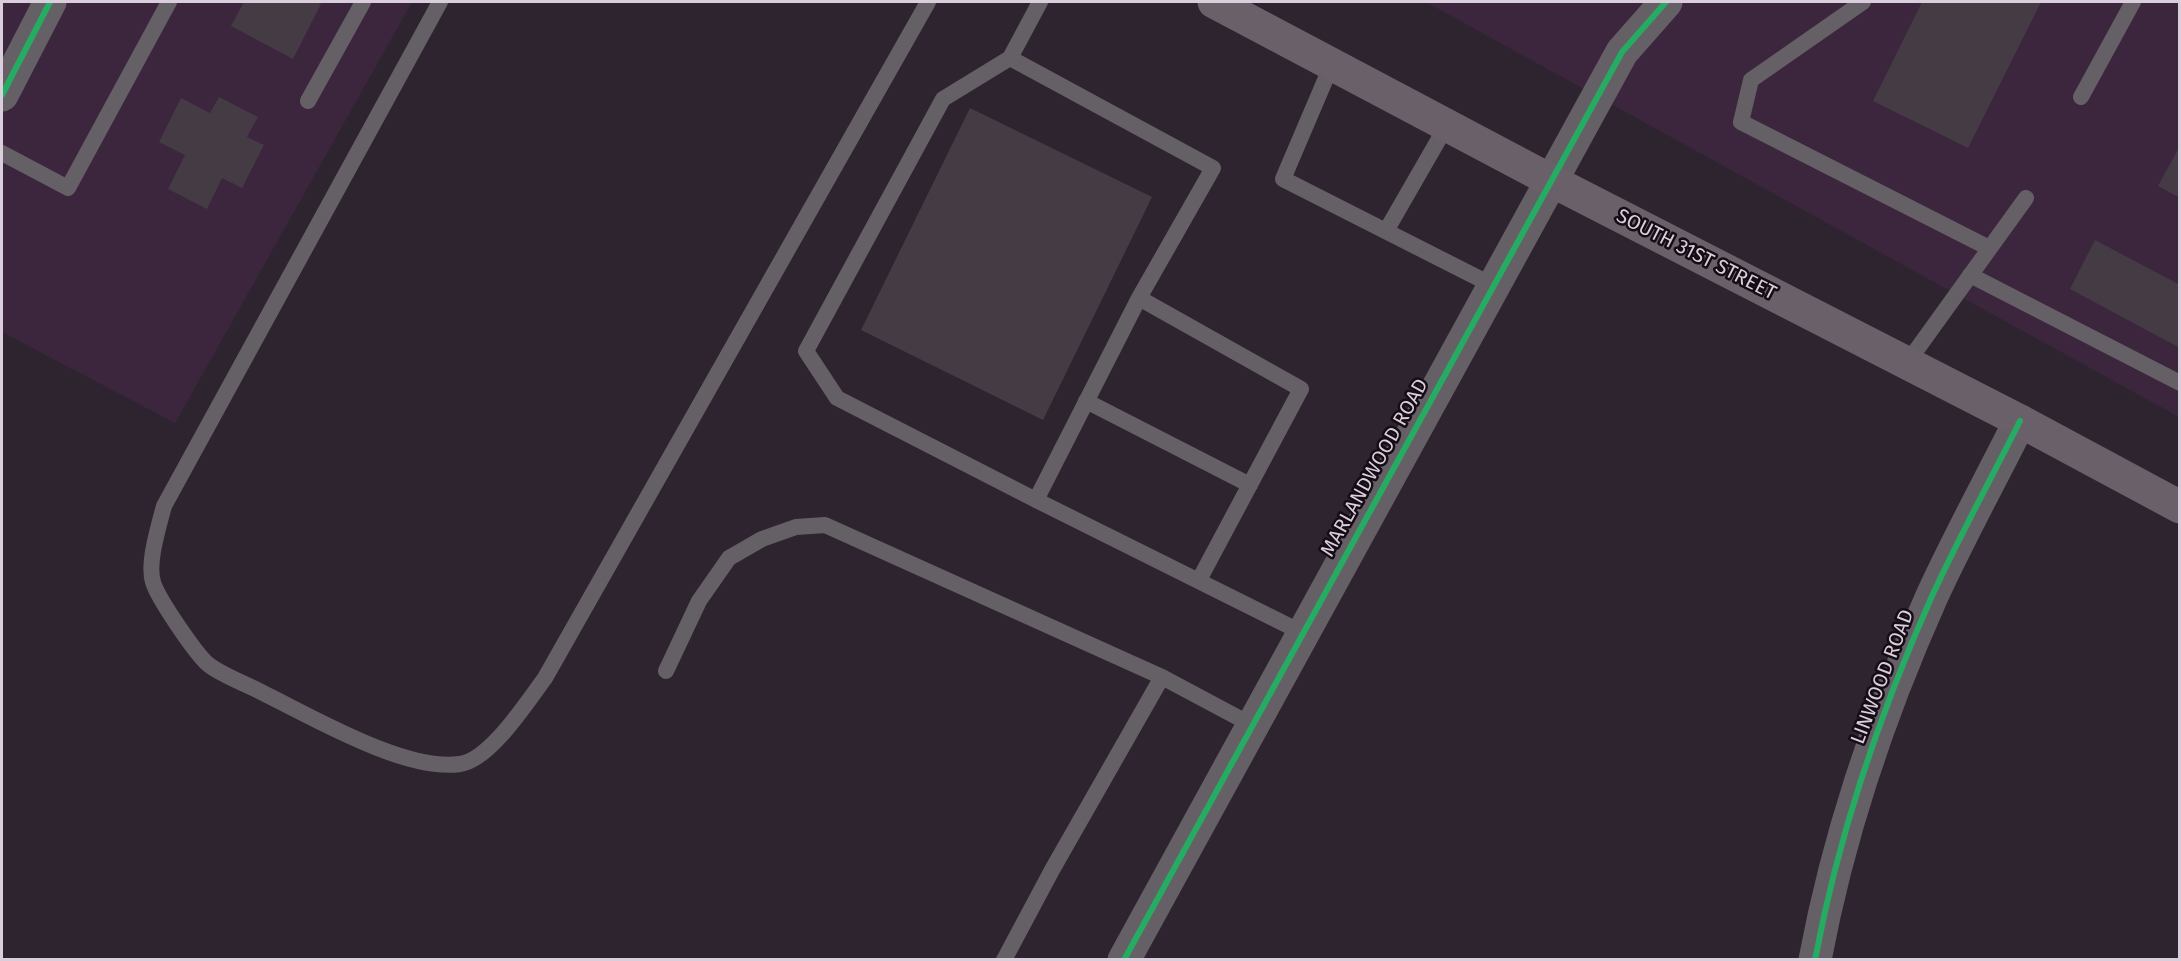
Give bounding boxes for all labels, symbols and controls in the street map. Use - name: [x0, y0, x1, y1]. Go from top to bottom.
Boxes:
- street label: SOUTH 31ST STREET: [1612, 204, 1780, 306]
- street label: MARLANDWOOD ROAD: [1316, 375, 1434, 561]
- street label: LINWOOD ROAD: [1846, 607, 1920, 747]

